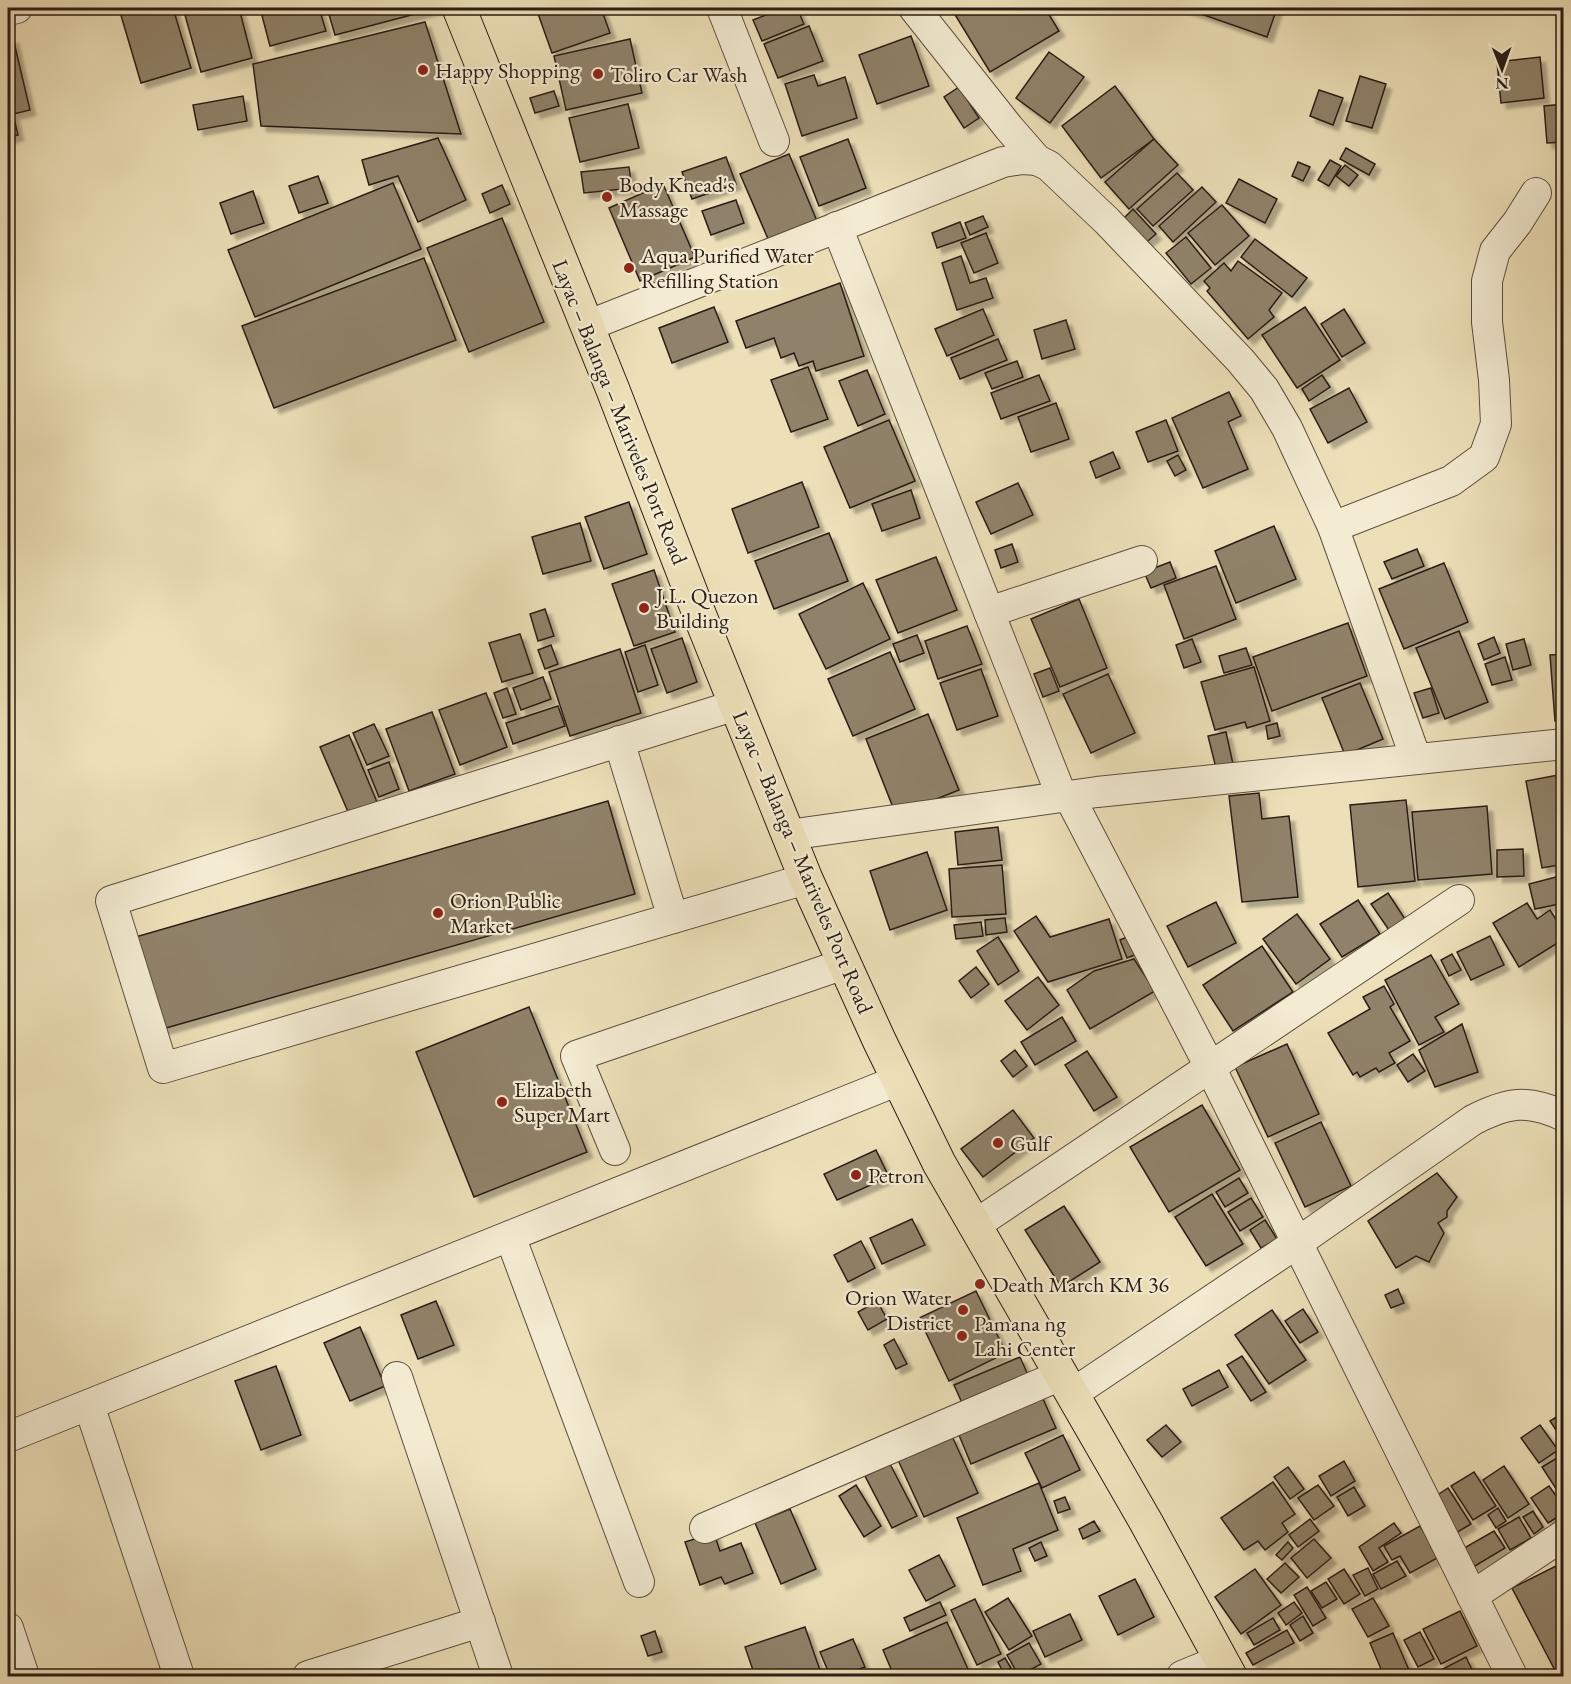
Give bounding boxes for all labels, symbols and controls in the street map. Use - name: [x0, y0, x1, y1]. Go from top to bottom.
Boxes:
- north arrow: [1472, 39, 1532, 99]
- place label: Happy Shopping: [435, 56, 580, 85]
- place label: Toliro Car Wash: [610, 60, 748, 89]
- marker: Happy Shopping: [416, 63, 430, 77]
- marker: Toliro Car Wash: [591, 67, 605, 81]
- text: N: [1496, 73, 1509, 94]
- place label: Body Knead's Massage: [619, 170, 735, 224]
- marker: Body Knead's Massage: [600, 190, 614, 204]
- place label: Aqua Purified Water Refilling Station: [640, 241, 814, 295]
- street label: Layac – Balanga – Mariveles Port Road: [545, 255, 695, 570]
- marker: Aqua Purified Water Refilling Station: [622, 261, 636, 275]
- place label: J.L. Quezon Building: [654, 581, 759, 635]
- marker: J.L. Quezon Building: [637, 601, 651, 615]
- street label: Layac – Balanga – Mariveles Port Road: [726, 706, 880, 1019]
- place label: Orion Public Market: [450, 886, 561, 940]
- marker: Orion Public Market: [431, 906, 445, 920]
- place label: Elizabeth Super Mart: [514, 1075, 610, 1129]
- marker: Elizabeth Super Mart: [495, 1095, 509, 1109]
- place label: Gulf: [1010, 1129, 1053, 1158]
- marker: Gulf: [991, 1136, 1005, 1150]
- place label: Petron: [868, 1161, 925, 1190]
- marker: Petron: [849, 1168, 863, 1182]
- place label: Death March KM 36: [992, 1270, 1170, 1299]
- marker: Death March KM 36: [973, 1277, 987, 1291]
- place label: Orion Water District: [845, 1283, 952, 1337]
- marker: Orion Water District: [956, 1303, 970, 1317]
- place label: Pamana ng Lahi Center: [974, 1309, 1076, 1363]
- marker: Pamana ng Lahi Center: [955, 1329, 969, 1343]

